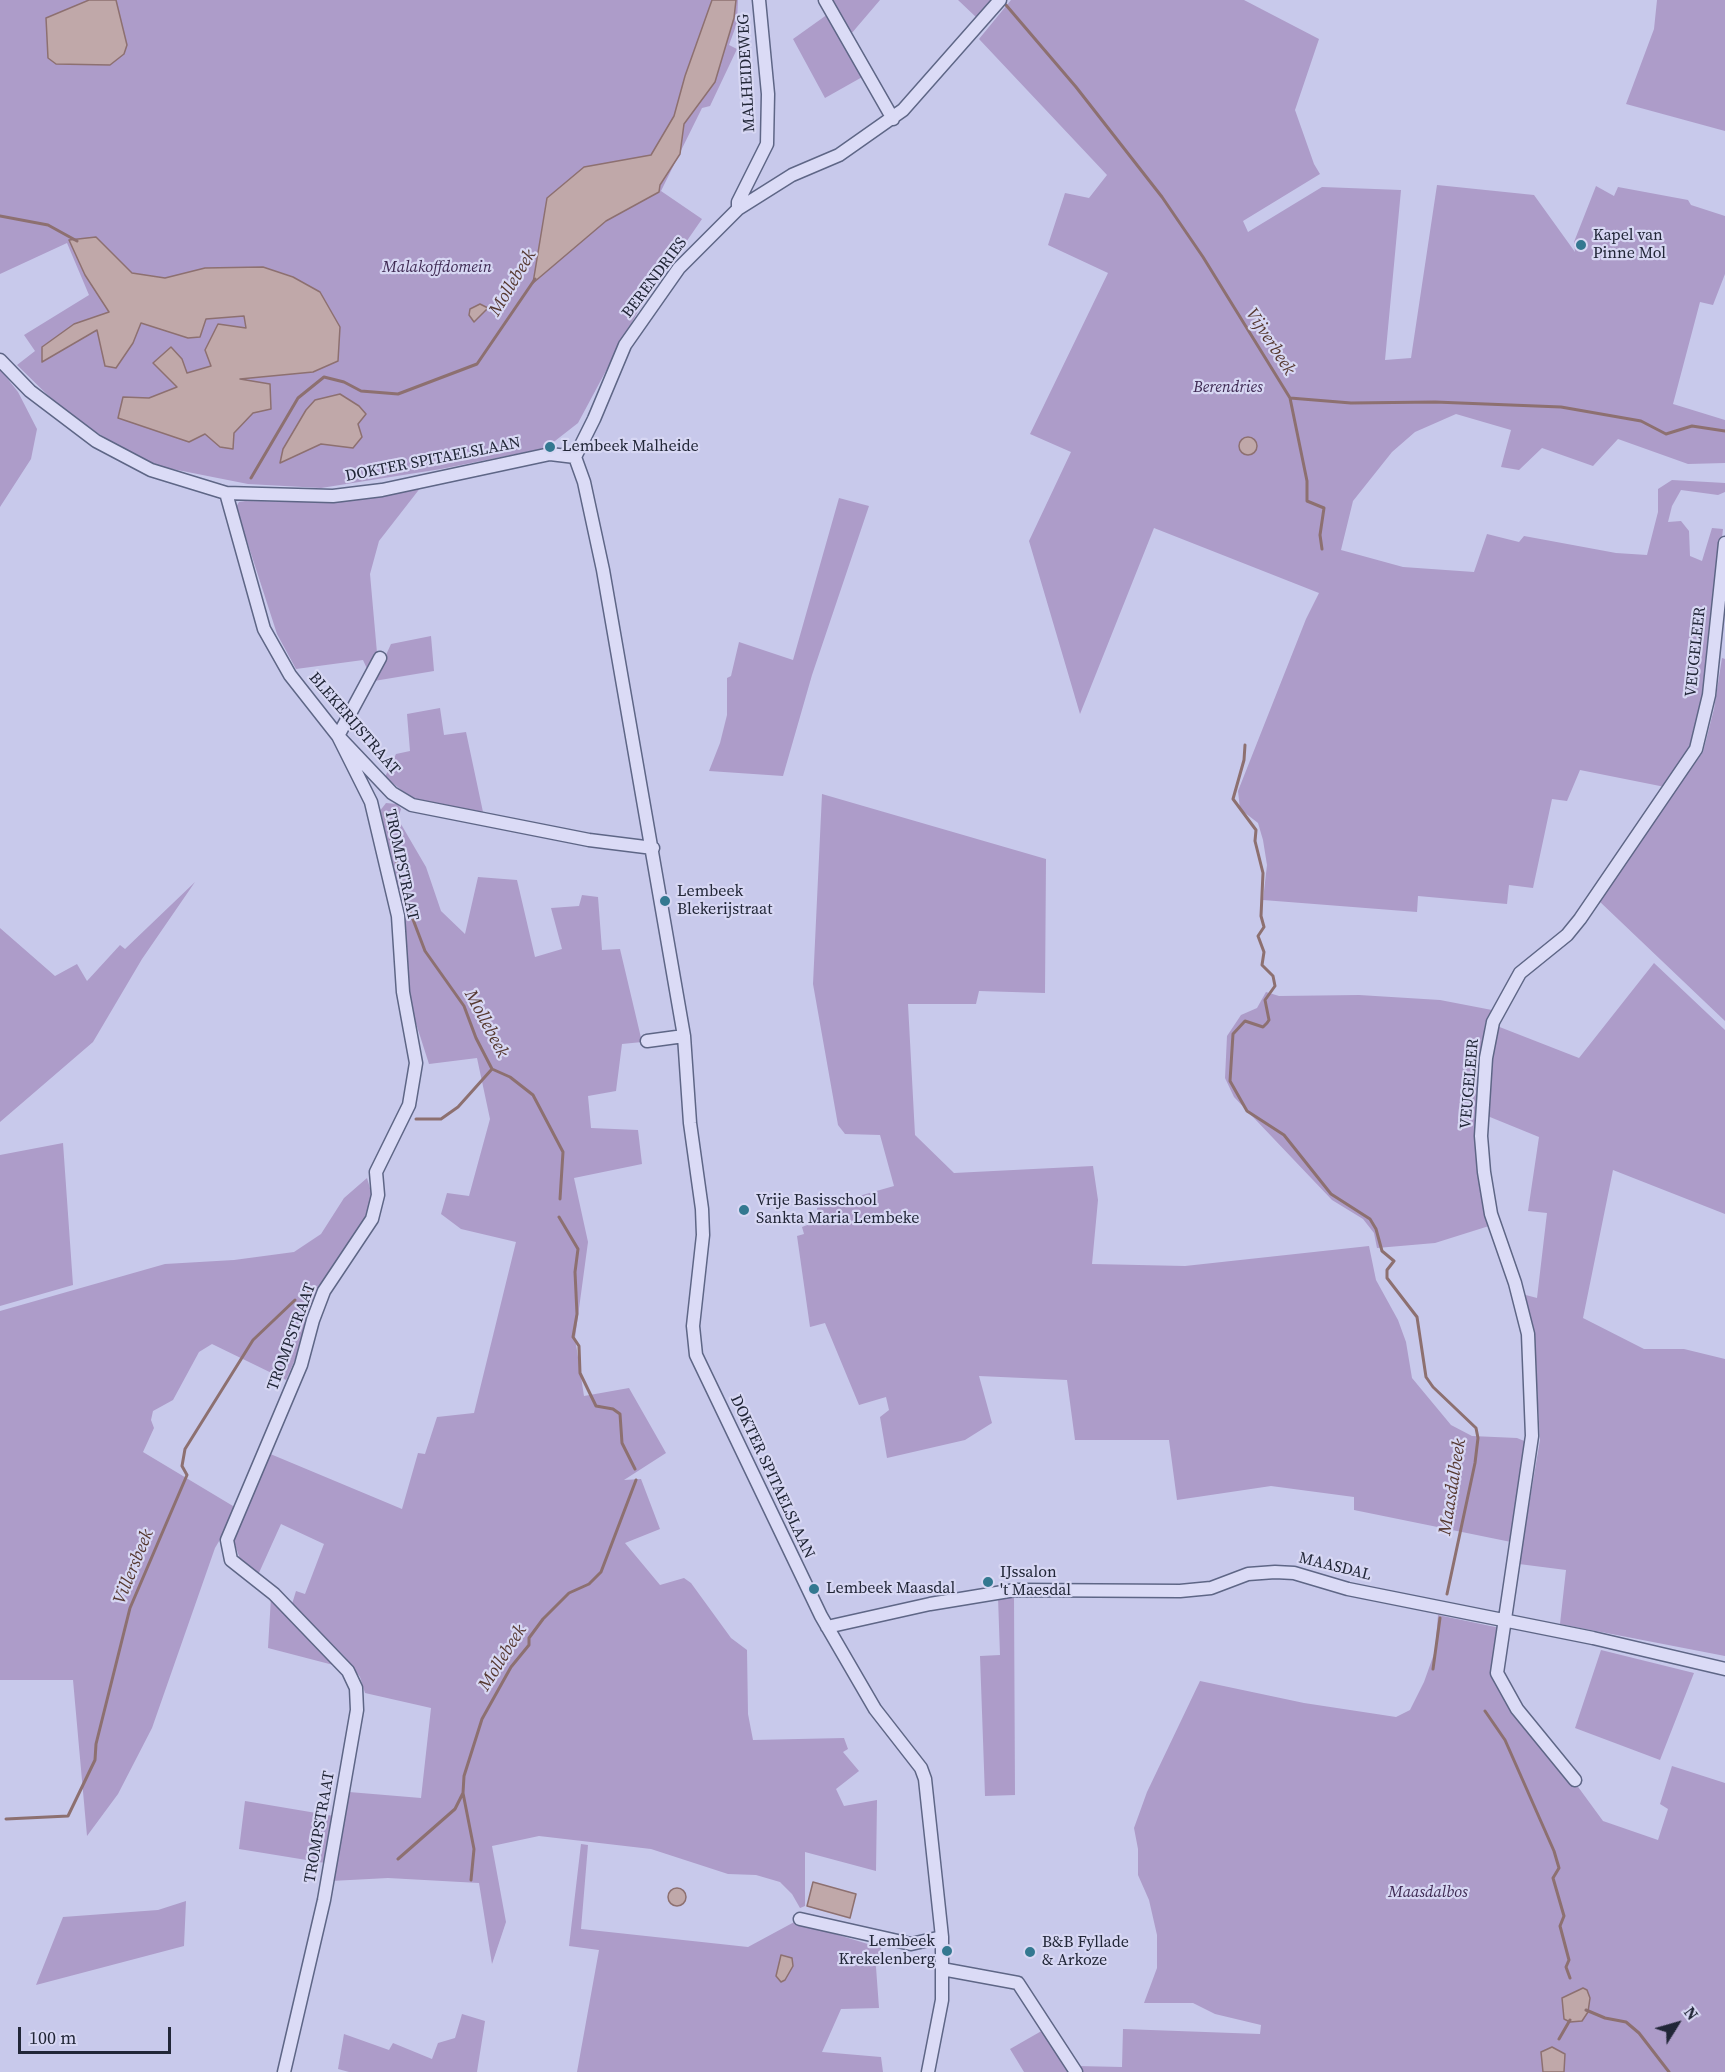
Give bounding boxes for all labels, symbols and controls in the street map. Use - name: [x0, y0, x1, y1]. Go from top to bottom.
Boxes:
- street label: MALHEIDEWEG: [734, 13, 760, 133]
- place label: Kapel van Pinne Mol: [1593, 226, 1666, 264]
- street label: BERENDRIES: [618, 234, 692, 322]
- marker: Kapel van Pinne Mol: [1574, 238, 1588, 252]
- water label: Mollebeek: [485, 246, 541, 320]
- park label: Malakoffdomein: [382, 258, 492, 278]
- water label: Vijverbeek: [1240, 304, 1300, 380]
- park label: Berendries: [1193, 378, 1263, 398]
- street label: DOKTER SPITAELSLAAN: [344, 434, 522, 486]
- place label: Lembeek Malheide: [562, 437, 699, 457]
- marker: Lembeek Malheide: [543, 440, 557, 454]
- street label: VEUGELEER: [1682, 606, 1710, 698]
- street label: BLEKERIJSTRAAT: [304, 669, 404, 779]
- street label: TROMPSTRAAT: [380, 808, 422, 922]
- place label: Lembeek Blekerijstraat: [677, 882, 772, 920]
- marker: Lembeek Blekerijstraat: [658, 894, 672, 908]
- water label: Mollebeek: [459, 986, 513, 1062]
- street label: VEUGELEER: [1456, 1038, 1484, 1130]
- place label: Vrije Basisschool Sankta Maria Lembeke: [756, 1191, 919, 1229]
- marker: Vrije Basisschool Sankta Maria Lembeke: [737, 1203, 751, 1217]
- street label: TROMPSTRAAT: [264, 1281, 320, 1393]
- street label: DOKTER SPITAELSLAAN: [726, 1392, 818, 1562]
- water label: Maasdalbeek: [1435, 1437, 1471, 1537]
- water label: Villersbeek: [109, 1526, 159, 1608]
- street label: MAASDAL: [1297, 1549, 1373, 1585]
- place label: IJssalon 't Maesdal: [1000, 1563, 1071, 1601]
- marker: IJssalon 't Maesdal: [981, 1575, 995, 1589]
- place label: Lembeek Maasdal: [826, 1579, 955, 1599]
- marker: Lembeek Maasdal: [807, 1582, 821, 1596]
- water label: Mollebeek: [474, 1621, 532, 1695]
- street label: TROMPSTRAAT: [301, 1770, 339, 1884]
- park label: Maasdalbos: [1388, 1883, 1468, 1903]
- place label: Lembeek Krekelenberg: [838, 1932, 935, 1970]
- place label: B&B Fyllade & Arkoze: [1042, 1933, 1129, 1971]
- marker: Lembeek Krekelenberg: [940, 1944, 954, 1958]
- marker: B&B Fyllade & Arkoze: [1023, 1945, 1037, 1959]
- north arrow: [1647, 1994, 1707, 2054]
- text: N: [1679, 2002, 1704, 2024]
- scale bar: [21, 2015, 174, 2053]
- text: 100 m: [29, 2025, 76, 2050]

